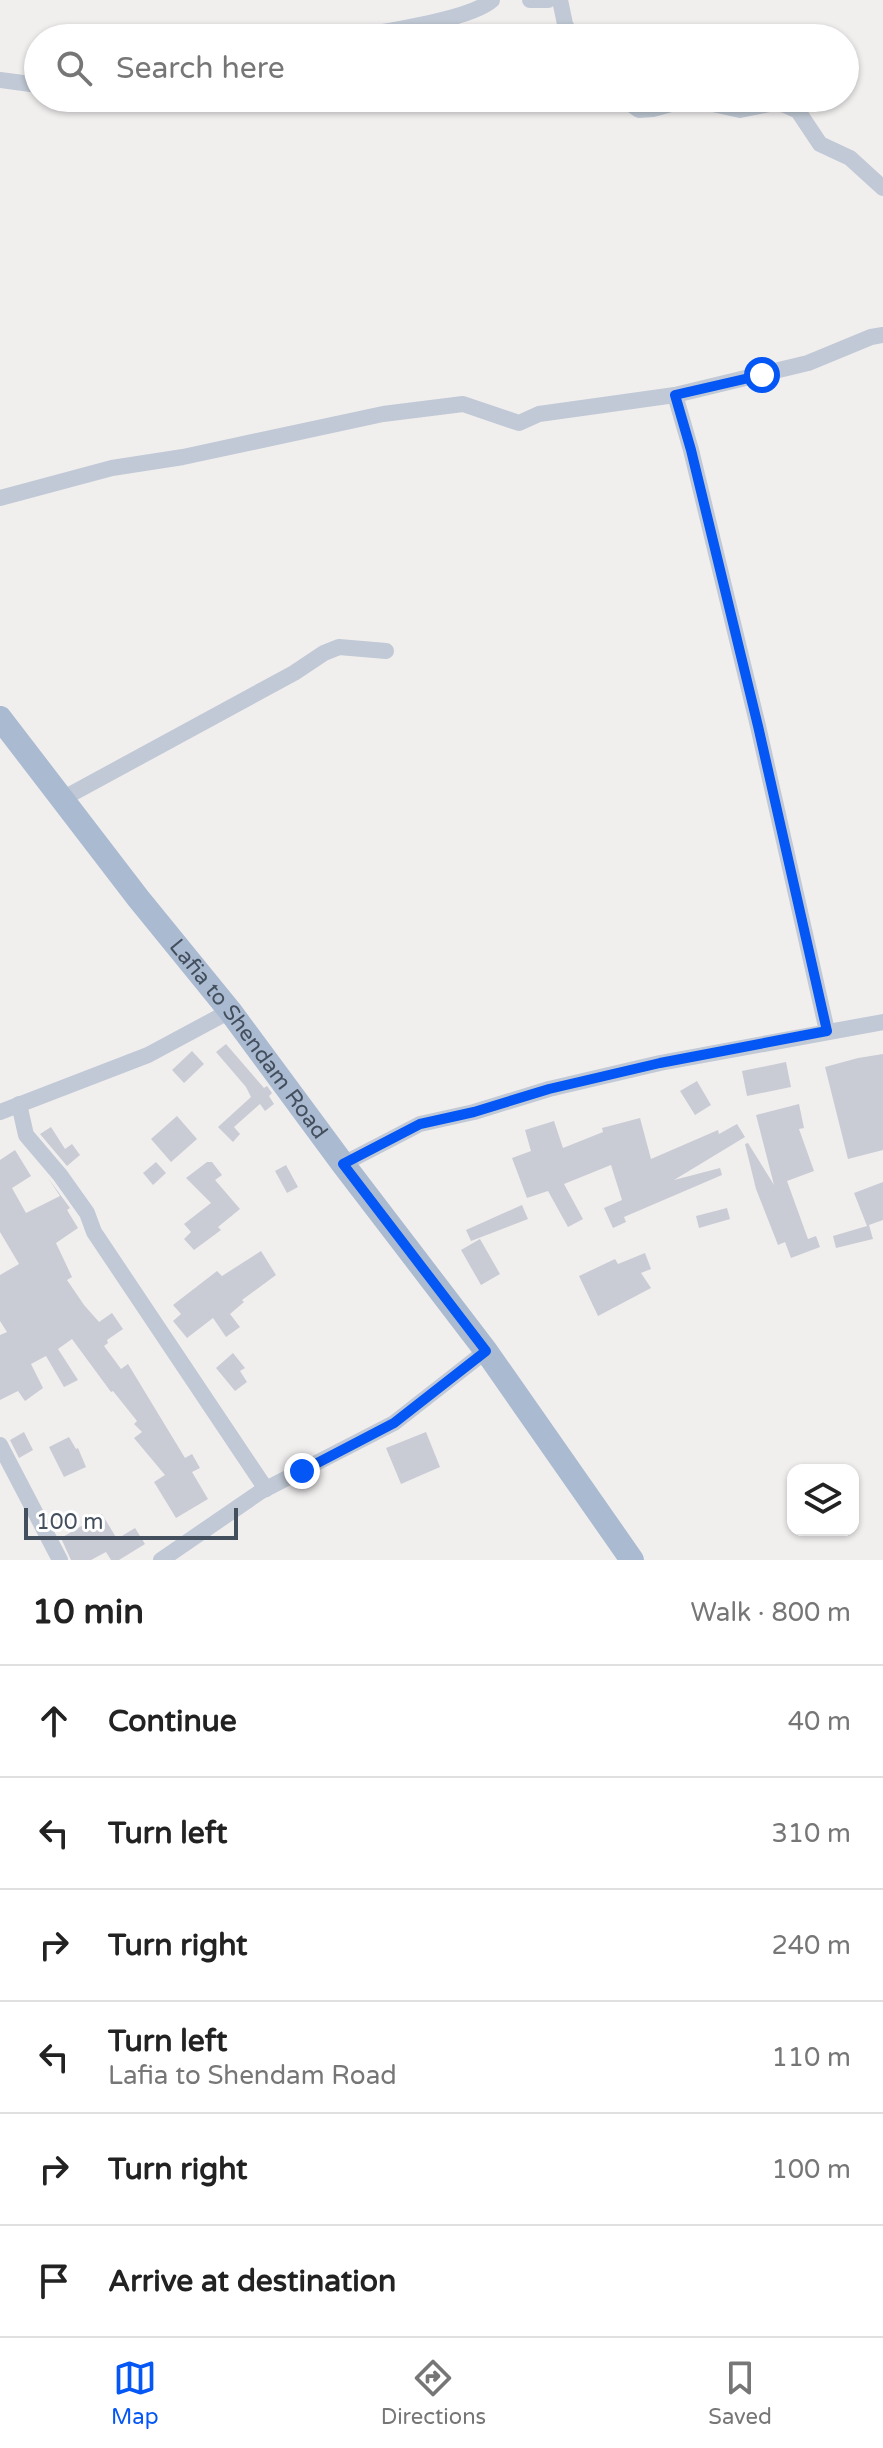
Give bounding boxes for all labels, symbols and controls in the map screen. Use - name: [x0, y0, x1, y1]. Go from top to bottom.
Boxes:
- search box: [24, 24, 859, 112]
- icon: search: [52, 46, 96, 90]
- text: Search here: [116, 50, 285, 87]
- route start: [744, 357, 780, 393]
- street label: Lafia to Shendam Road: [164, 934, 333, 1144]
- route end: [284, 1453, 320, 1489]
- map controls: [787, 1464, 859, 1536]
- button: layers: [787, 1464, 859, 1536]
- scale bar: [24, 1504, 238, 1540]
- text: 100 m: [36, 1509, 103, 1535]
- text: 10 min: [32, 1592, 144, 1633]
- text: Walk · 800 m: [691, 1597, 851, 1628]
- icon: ahead: [32, 1699, 76, 1743]
- text: Continue: [108, 1703, 237, 1740]
- text: 40 m: [788, 1706, 851, 1737]
- icon: left: [32, 1811, 76, 1855]
- text: Turn left: [108, 1815, 227, 1852]
- text: 310 m: [771, 1818, 851, 1849]
- icon: right: [32, 1923, 76, 1967]
- text: Turn right: [108, 1927, 248, 1964]
- text: 240 m: [771, 1930, 851, 1961]
- text: Turn left: [108, 2023, 227, 2060]
- icon: left: [32, 2035, 76, 2079]
- text: 110 m: [771, 2042, 851, 2073]
- text: Lafia to Shendam Road: [108, 2060, 397, 2091]
- icon: right: [32, 2147, 76, 2191]
- text: Turn right: [108, 2151, 248, 2188]
- text: 100 m: [771, 2154, 851, 2185]
- icon: arrive: [32, 2259, 76, 2303]
- text: Arrive at destination: [108, 2263, 396, 2300]
- tab: Map: [111, 2356, 159, 2430]
- tab: Directions: [381, 2356, 486, 2430]
- tab: Saved: [708, 2356, 772, 2430]

